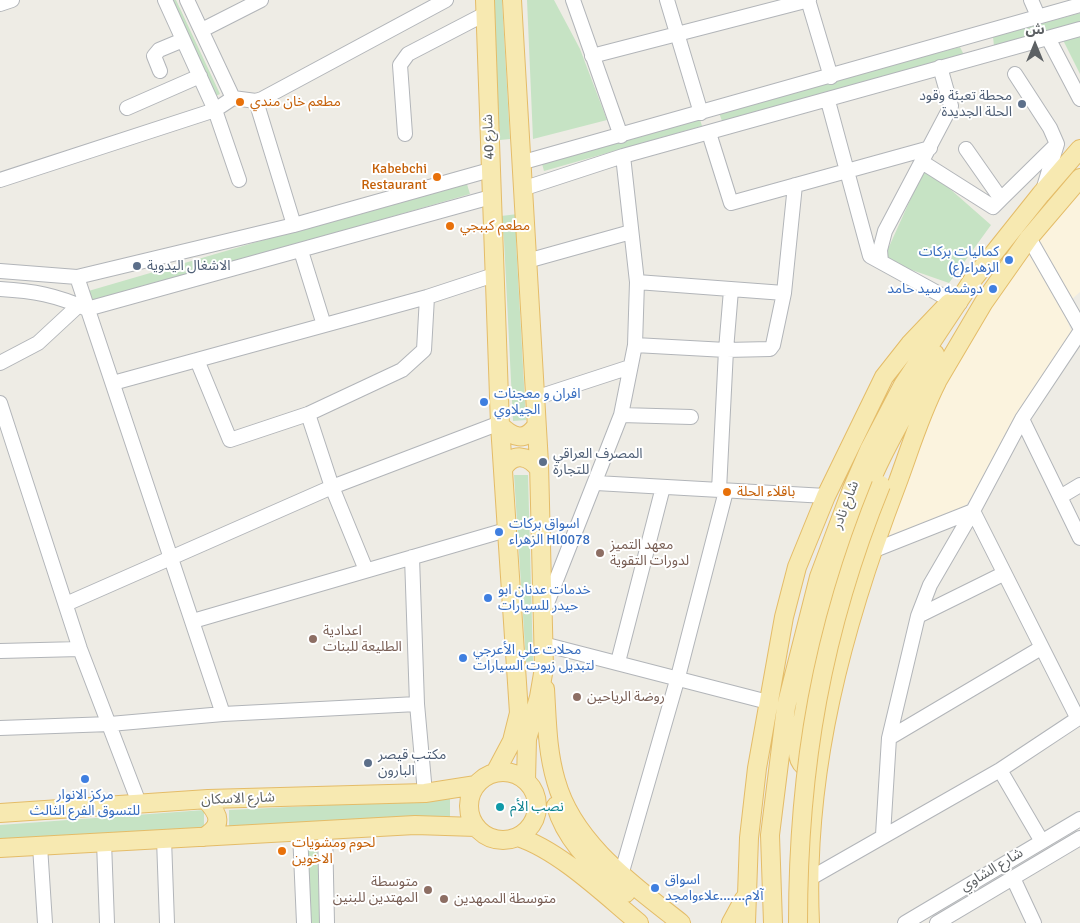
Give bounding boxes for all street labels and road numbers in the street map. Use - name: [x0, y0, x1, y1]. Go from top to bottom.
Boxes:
- street label: شارع 40: [480, 114, 498, 160]
- street label: شارع نادر: [829, 479, 863, 531]
- street label: شارع الاسكان: [201, 789, 275, 809]
- street label: شارع الشاوي: [958, 845, 1026, 895]

